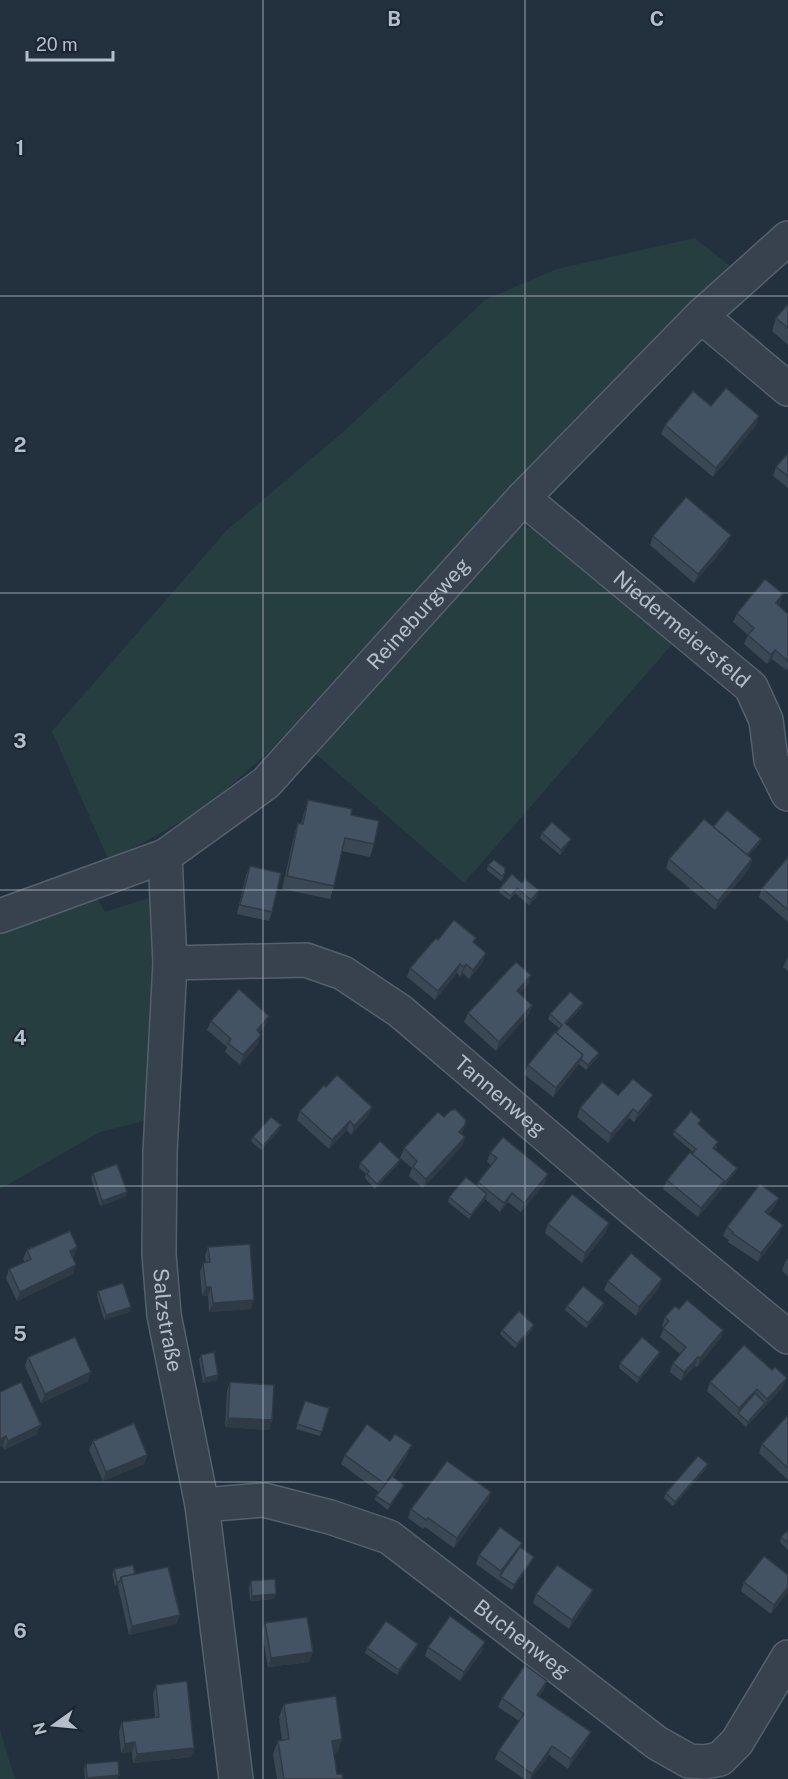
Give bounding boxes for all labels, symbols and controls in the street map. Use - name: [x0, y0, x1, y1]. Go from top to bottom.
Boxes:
- text: B: [387, 7, 401, 31]
- text: C: [650, 7, 664, 31]
- scale bar: [27, 24, 112, 62]
- text: 20 m: [36, 34, 78, 55]
- text: 1: [16, 136, 24, 160]
- text: 2: [14, 433, 26, 457]
- street label: Reineburgweg: [361, 552, 475, 675]
- street label: Niedermeiersfeld: [608, 565, 755, 693]
- text: 3: [13, 729, 27, 753]
- text: 4: [13, 1026, 27, 1050]
- street label: Tannenweg: [450, 1050, 551, 1141]
- street label: Salzstraße: [148, 1267, 188, 1374]
- text: 5: [13, 1322, 27, 1346]
- street label: Buchenweg: [469, 1594, 575, 1683]
- text: 6: [13, 1619, 27, 1643]
- north arrow: [24, 1695, 84, 1755]
- text: N: [29, 1720, 51, 1737]

